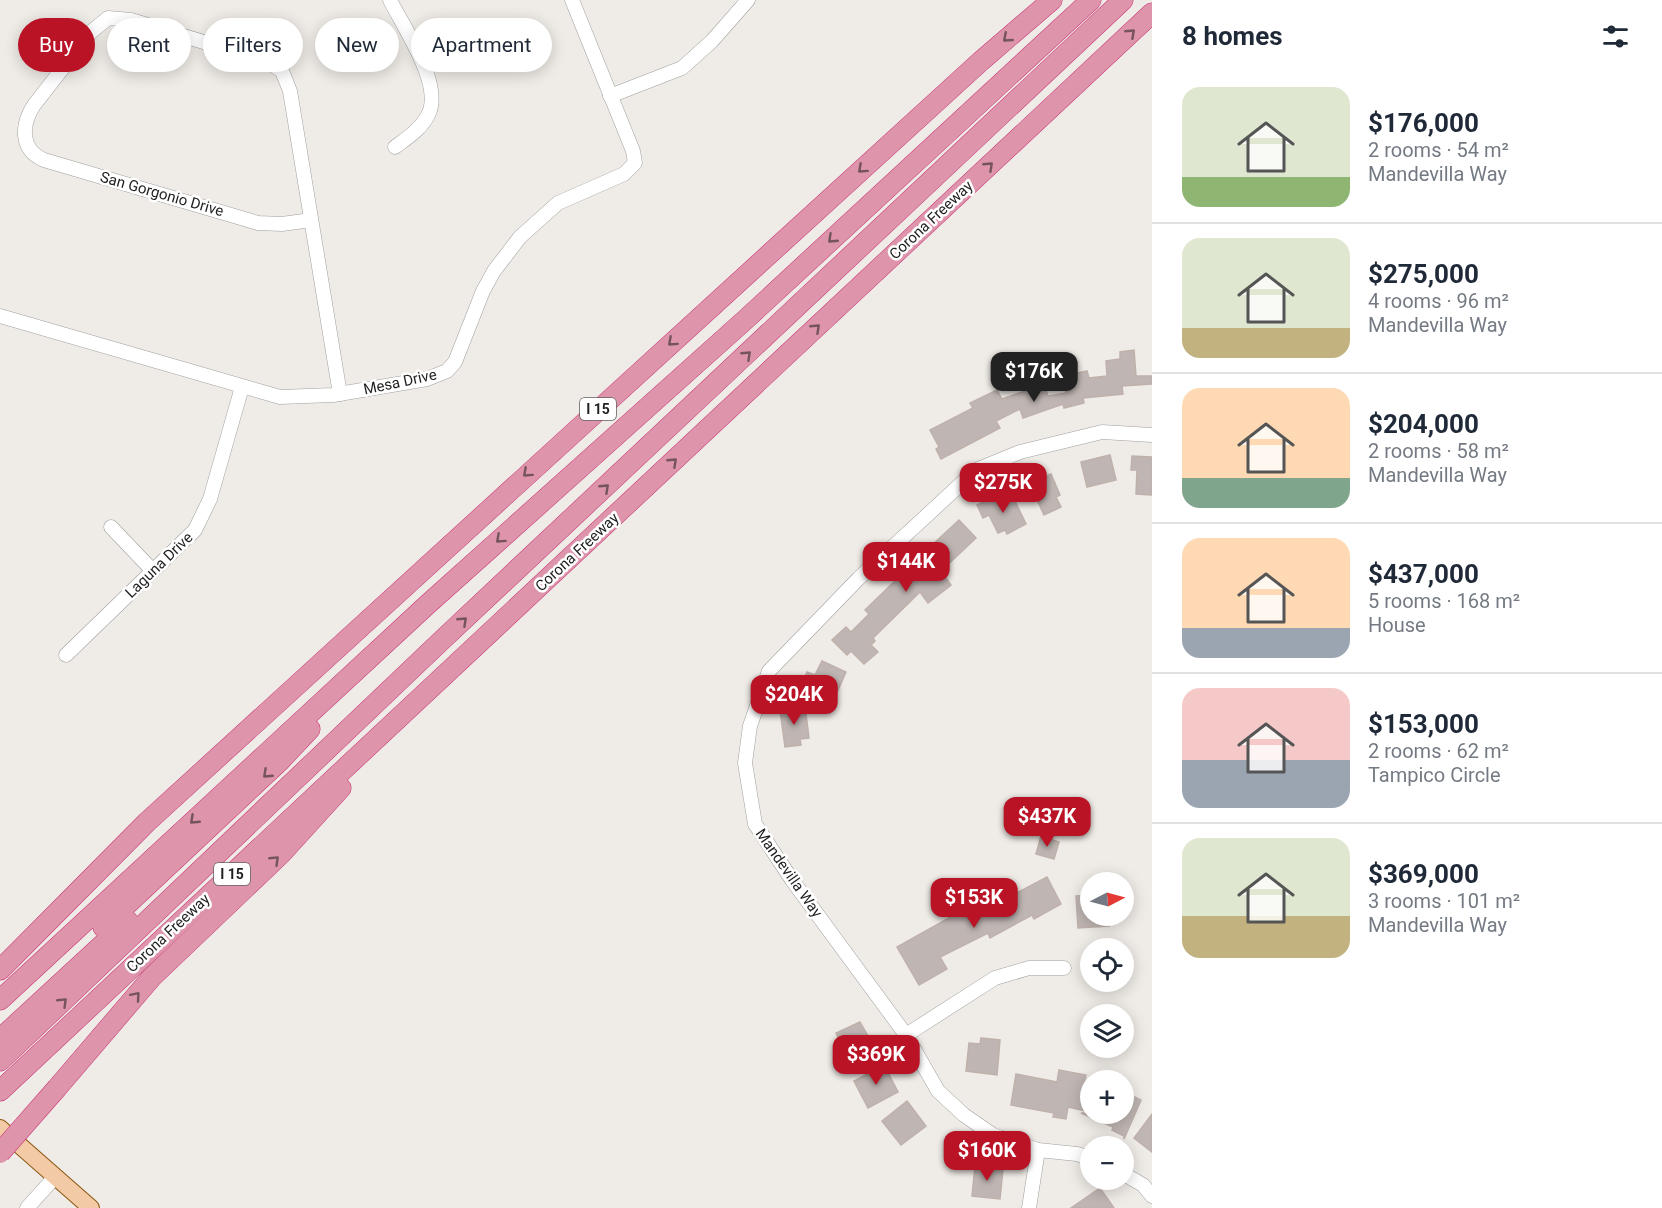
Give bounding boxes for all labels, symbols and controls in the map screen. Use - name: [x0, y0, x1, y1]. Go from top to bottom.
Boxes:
- chip: Buy: [18, 18, 95, 72]
- chip: Rent: [107, 18, 191, 72]
- chip: Filters: [203, 18, 303, 72]
- chip: New: [315, 18, 399, 72]
- chip: Apartment: [411, 18, 552, 72]
- icon: filters: [1599, 20, 1632, 53]
- text: 8 homes: [1182, 21, 1283, 51]
- one-way arrow: [1124, 29, 1135, 40]
- one-way arrow: [1003, 31, 1014, 42]
- text: $176,000: [1368, 108, 1479, 138]
- icon: home: [1230, 111, 1302, 183]
- text: 2 rooms · 54 m²: [1368, 138, 1509, 162]
- one-way arrow: [859, 161, 870, 172]
- one-way arrow: [982, 162, 992, 173]
- text: Mandevilla Way: [1368, 162, 1507, 186]
- street label: San Gorgonio Drive: [98, 168, 226, 220]
- street label: Corona Freeway: [886, 177, 976, 263]
- one-way arrow: [828, 232, 839, 243]
- text: $275,000: [1368, 259, 1479, 289]
- icon: home: [1230, 262, 1302, 334]
- text: 4 rooms · 96 m²: [1368, 289, 1509, 313]
- text: Mandevilla Way: [1368, 313, 1507, 337]
- one-way arrow: [809, 324, 819, 335]
- one-way arrow: [668, 335, 678, 346]
- one-way arrow: [740, 351, 751, 362]
- pin: $176K: [992, 352, 1076, 403]
- text: $176K: [1005, 359, 1063, 383]
- street label: Mesa Drive: [362, 365, 438, 399]
- road number: I 15: [580, 398, 616, 420]
- text: $204,000: [1368, 409, 1479, 439]
- icon: home: [1230, 412, 1302, 484]
- text: 2 rooms · 58 m²: [1368, 439, 1509, 463]
- one-way arrow: [666, 458, 677, 469]
- pin: $275K: [961, 463, 1045, 514]
- text: Mandevilla Way: [1368, 463, 1507, 487]
- one-way arrow: [523, 466, 534, 477]
- text: $275K: [974, 470, 1032, 494]
- one-way arrow: [598, 485, 609, 496]
- street label: Corona Freeway: [532, 509, 622, 595]
- street label: Laguna Drive: [122, 528, 196, 602]
- one-way arrow: [497, 532, 507, 543]
- pin: $144K: [864, 542, 948, 593]
- text: $144K: [877, 549, 935, 573]
- text: $437,000: [1368, 559, 1479, 589]
- icon: home: [1230, 562, 1302, 634]
- text: 5 rooms · 168 m²: [1368, 589, 1520, 613]
- text: House: [1368, 613, 1426, 637]
- one-way arrow: [456, 617, 466, 628]
- pin: $204K: [752, 675, 836, 726]
- text: $204K: [765, 682, 823, 706]
- text: $153,000: [1368, 709, 1479, 739]
- icon: home: [1230, 712, 1302, 784]
- text: 2 rooms · 62 m²: [1368, 739, 1509, 763]
- text: Tampico Circle: [1368, 763, 1501, 787]
- one-way arrow: [263, 766, 274, 777]
- pin: $437K: [1005, 797, 1089, 848]
- text: $437K: [1018, 804, 1076, 828]
- one-way arrow: [191, 813, 201, 824]
- street label: Mandevilla Way: [752, 825, 826, 921]
- one-way arrow: [268, 856, 279, 867]
- text: $369,000: [1368, 859, 1479, 889]
- icon: home: [1230, 862, 1302, 934]
- road number: I 15: [214, 863, 250, 885]
- north arrow: [1080, 872, 1134, 926]
- map controls: [1080, 872, 1134, 1190]
- pin: $153K: [932, 878, 1016, 929]
- text: $153K: [945, 885, 1003, 909]
- text: 3 rooms · 101 m²: [1368, 889, 1520, 913]
- street label: Corona Freeway: [123, 890, 213, 976]
- text: Mandevilla Way: [1368, 913, 1507, 937]
- button: locate: [1080, 938, 1134, 992]
- one-way arrow: [129, 992, 140, 1003]
- one-way arrow: [55, 998, 66, 1009]
- button: layers: [1080, 1004, 1134, 1058]
- pin: $369K: [834, 1035, 918, 1086]
- text: $369K: [847, 1042, 905, 1066]
- button: +: [1080, 1070, 1134, 1124]
- pin: $160K: [945, 1131, 1029, 1182]
- button: −: [1080, 1136, 1134, 1190]
- text: $160K: [958, 1138, 1016, 1162]

